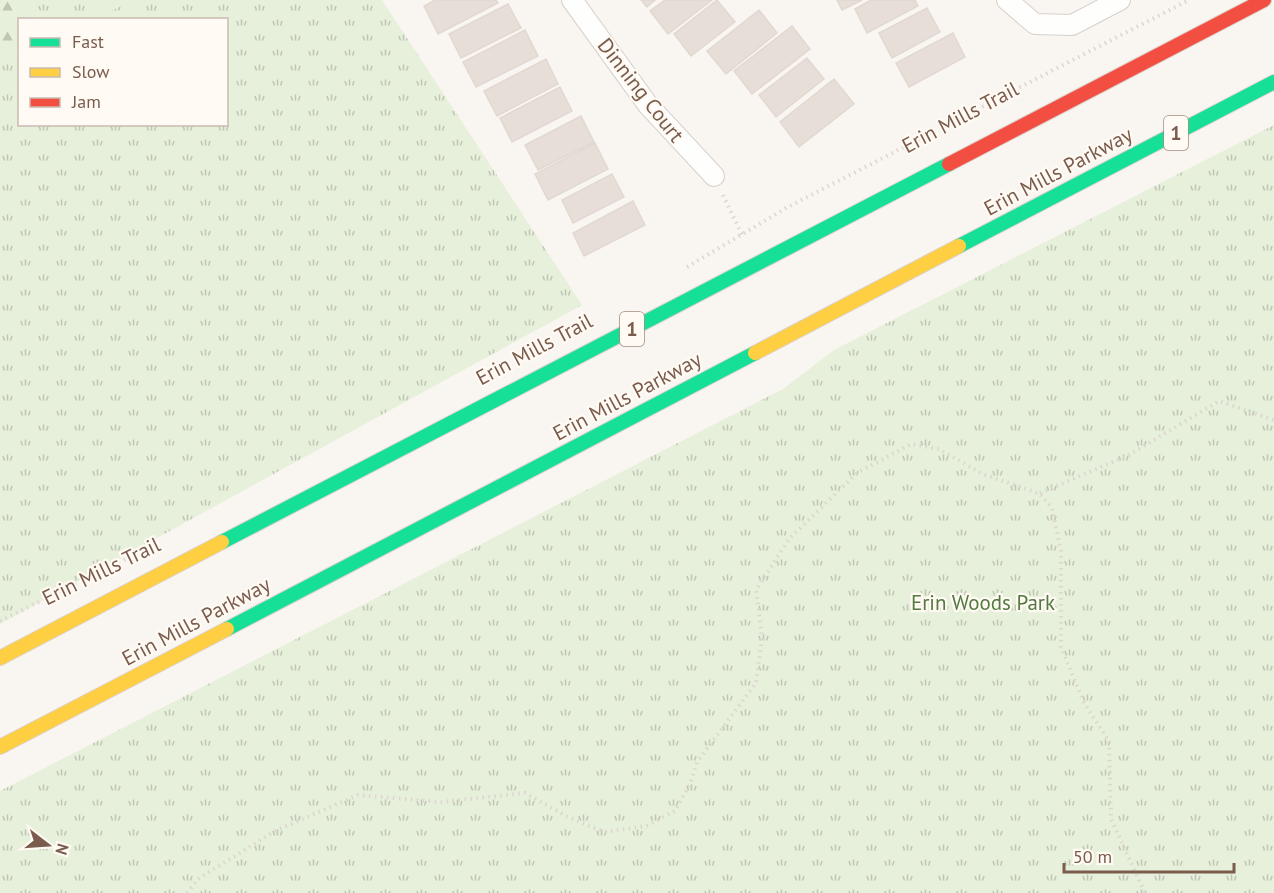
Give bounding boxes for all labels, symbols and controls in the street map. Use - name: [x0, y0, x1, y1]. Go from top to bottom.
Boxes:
- legend: [18, 18, 228, 126]
- text: Fast: [72, 30, 104, 53]
- street label: Dinning Court: [592, 32, 690, 148]
- text: Slow: [72, 60, 110, 83]
- street label: Erin Mills Trail: [897, 75, 1023, 159]
- text: Jam: [71, 90, 101, 113]
- road number: 1: [1164, 116, 1188, 150]
- street label: Erin Mills Parkway: [979, 120, 1137, 221]
- street label: Erin Mills Trail: [471, 307, 597, 391]
- road number: 1: [620, 312, 644, 346]
- street label: Erin Mills Parkway: [548, 345, 706, 446]
- street label: Erin Mills Trail: [37, 531, 165, 611]
- street label: Erin Mills Parkway: [117, 570, 275, 671]
- park label: Erin Woods Park: [911, 589, 1055, 616]
- north arrow: [18, 815, 78, 875]
- scale bar: [1064, 836, 1234, 874]
- text: N: [51, 841, 73, 857]
- text: 50 m: [1073, 845, 1112, 868]

